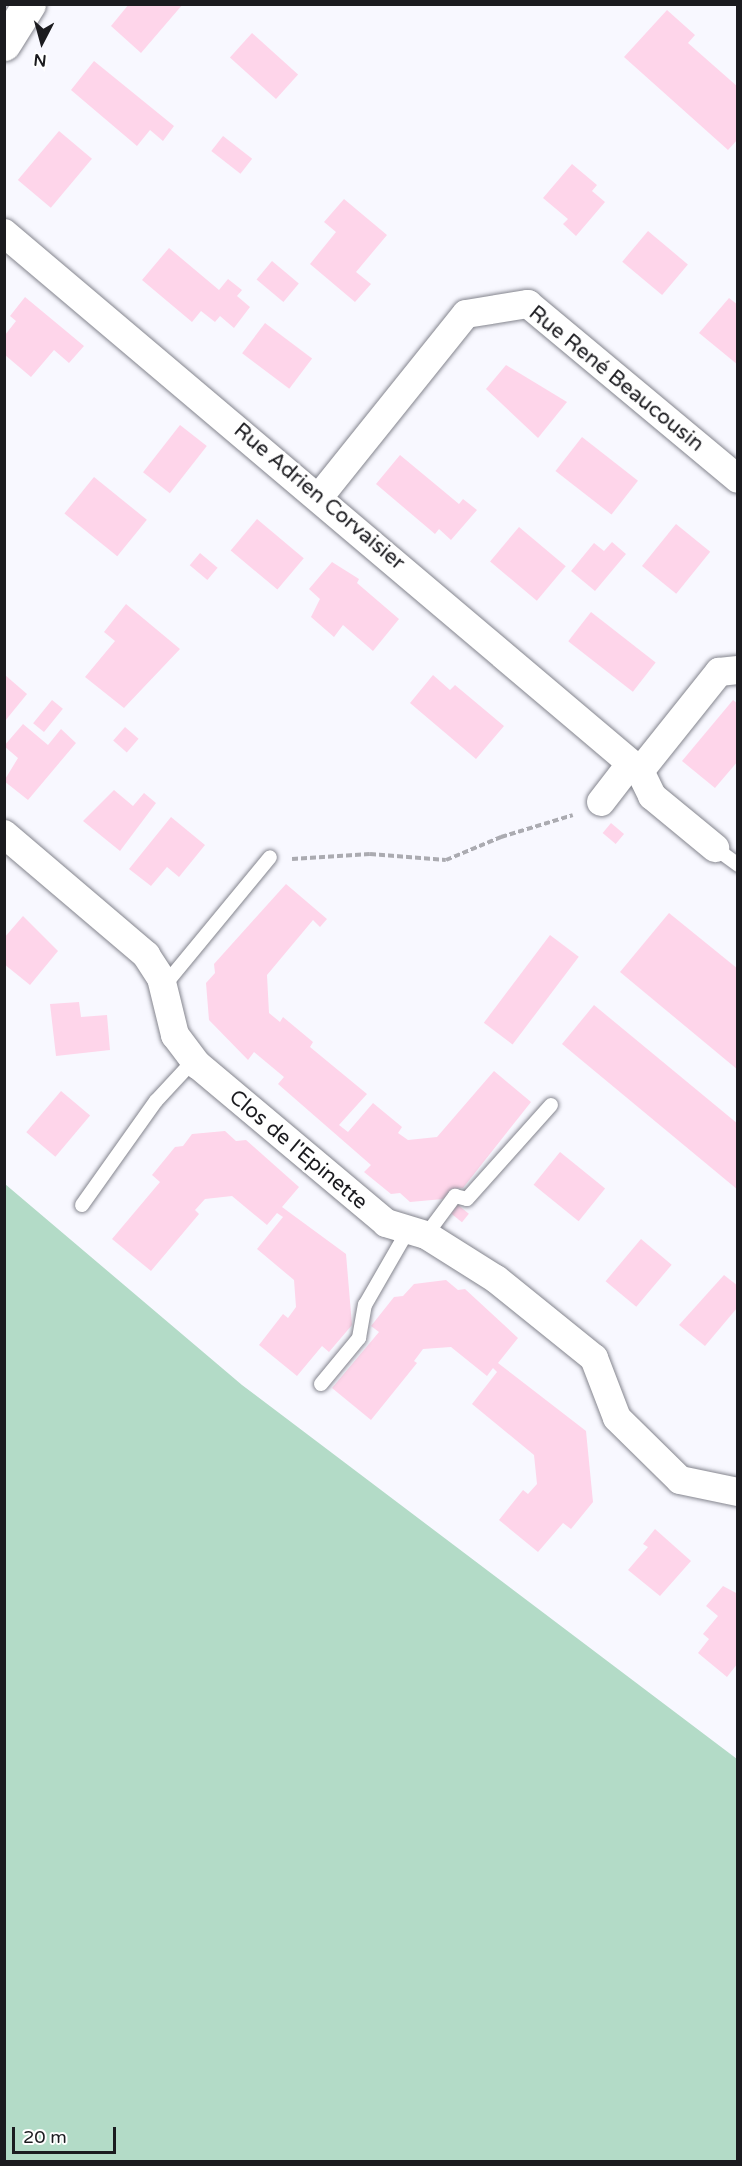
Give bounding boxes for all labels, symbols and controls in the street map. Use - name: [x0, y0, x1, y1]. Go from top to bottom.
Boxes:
- north arrow: [12, 12, 72, 72]
- text: N: [33, 49, 48, 71]
- street label: Rue René Beaucousin: [523, 301, 709, 457]
- street label: Rue Adrien Corvaisier: [228, 418, 410, 576]
- street label: Clos de l'Epinette: [224, 1085, 372, 1215]
- scale bar: [15, 2115, 118, 2153]
- text: 20 m: [23, 2126, 67, 2148]

